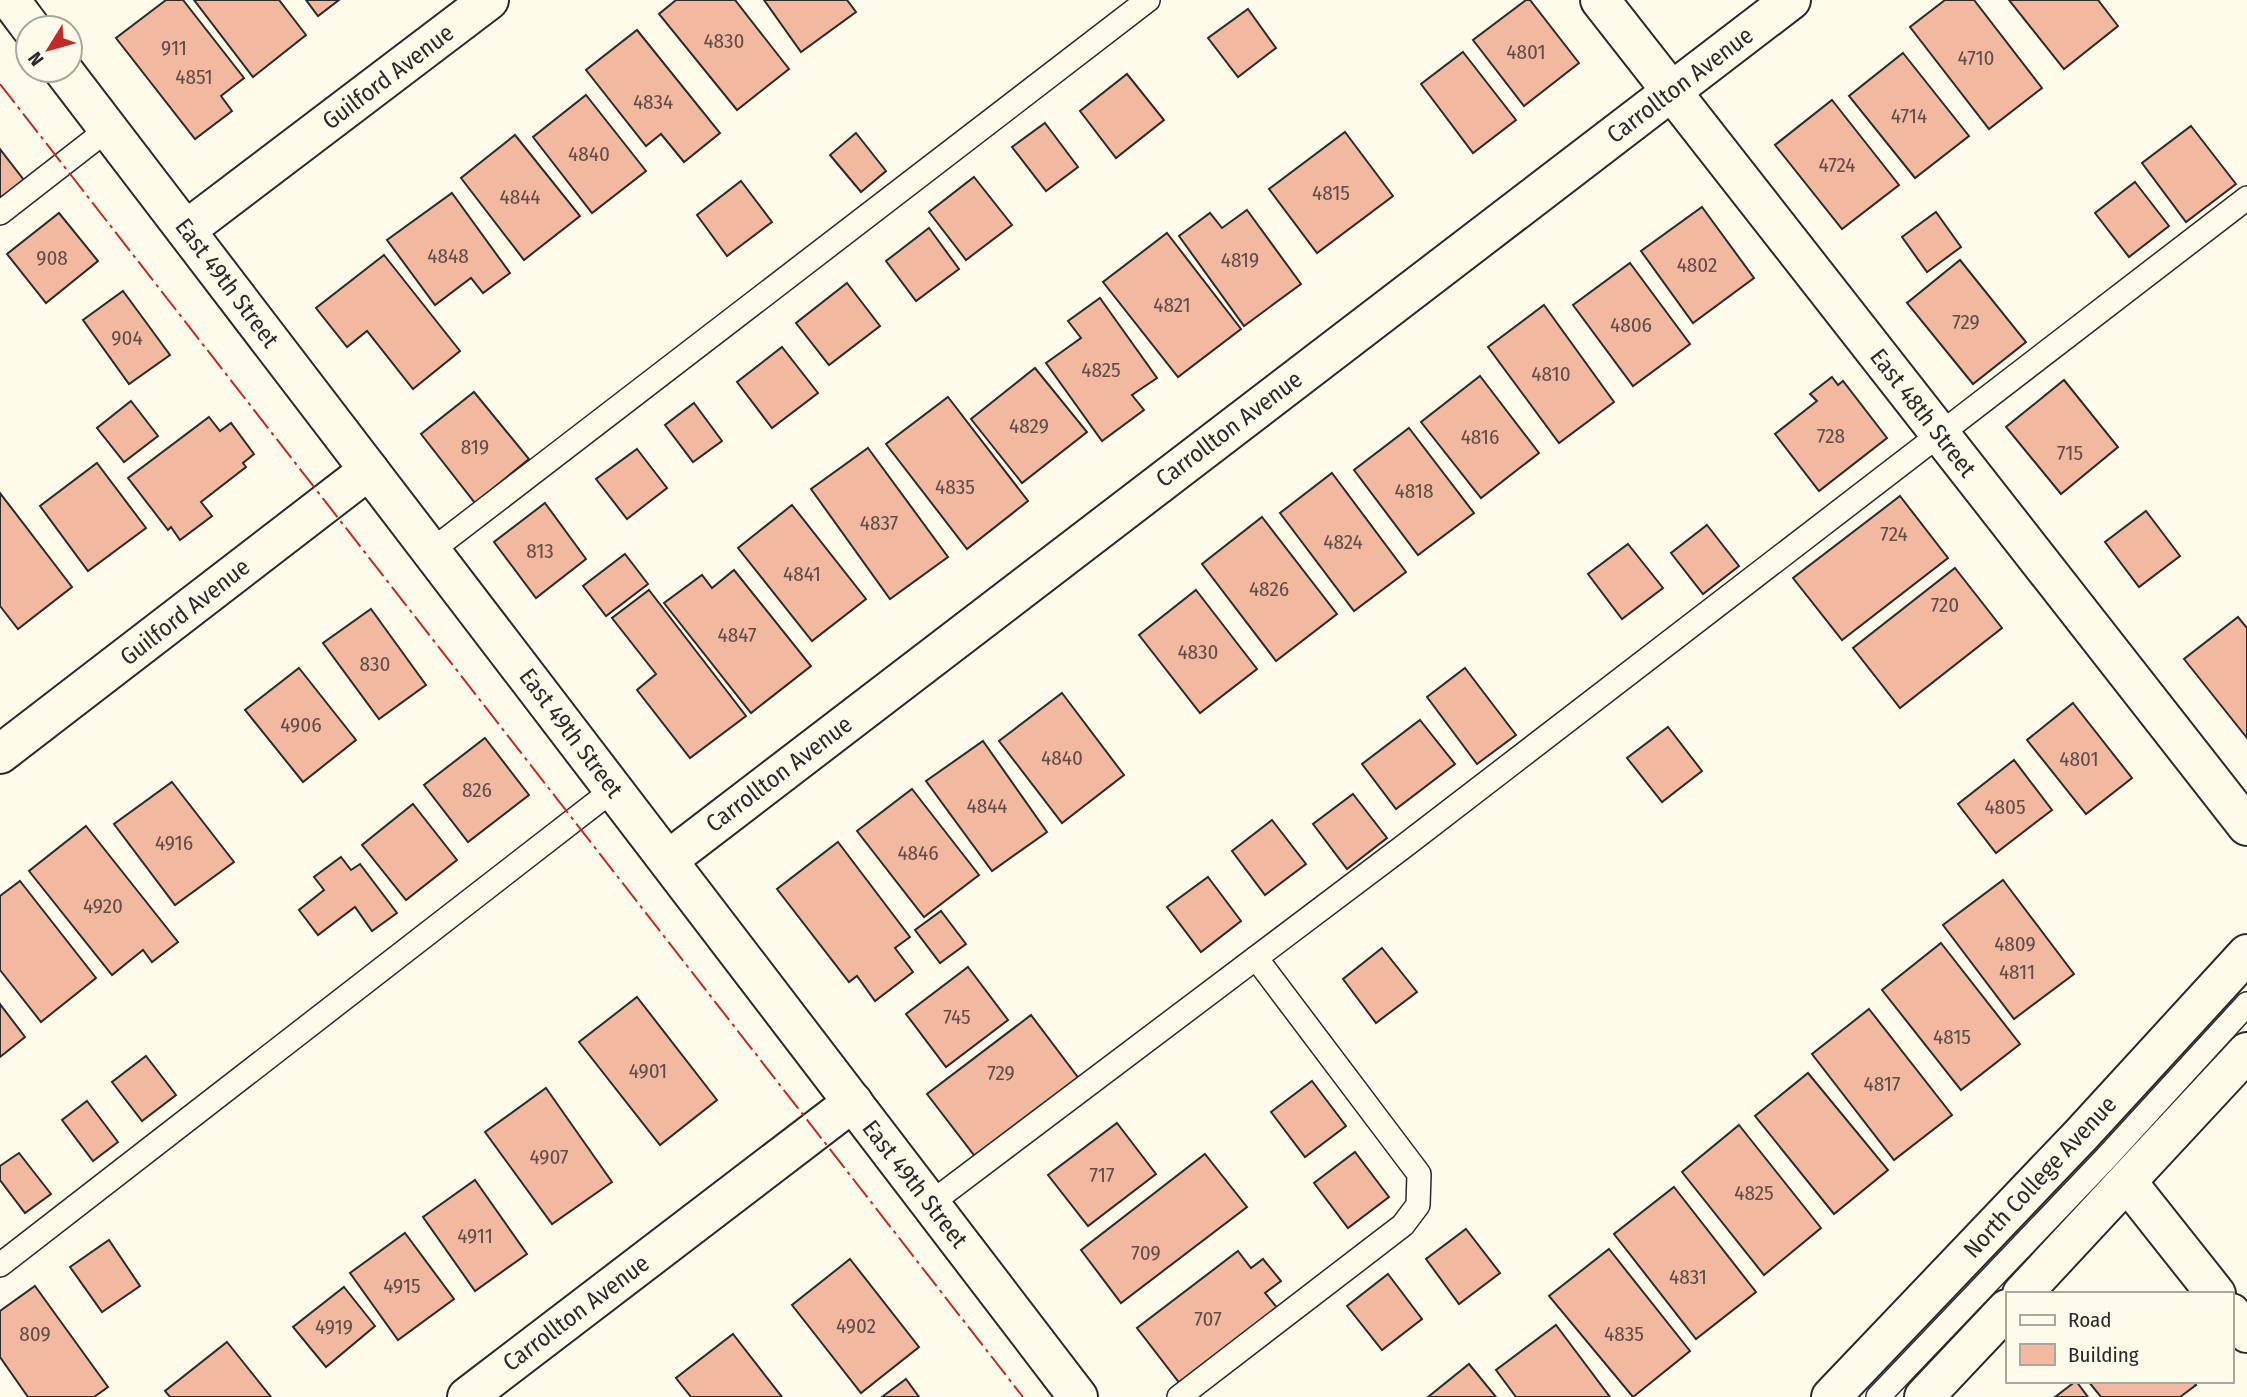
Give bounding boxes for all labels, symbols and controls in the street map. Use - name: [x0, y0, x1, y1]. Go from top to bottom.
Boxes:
- north arrow: [14, 14, 84, 84]
- street label: Guilford Avenue: [317, 19, 459, 135]
- street label: Carrollton Avenue: [1601, 21, 1759, 149]
- house number: 4830: [703, 28, 745, 54]
- house number: 911: [161, 35, 187, 61]
- house number: 4801: [1506, 39, 1546, 65]
- house number: 4710: [1957, 45, 1995, 71]
- text: N: [23, 47, 48, 70]
- house number: 4851: [175, 64, 213, 90]
- house number: 4834: [633, 89, 673, 115]
- house number: 4714: [1891, 103, 1927, 129]
- house number: 4840: [568, 141, 610, 167]
- house number: 4724: [1818, 152, 1856, 178]
- house number: 4815: [1312, 180, 1350, 206]
- house number: 4844: [500, 184, 541, 210]
- street label: East 49th Street: [169, 213, 285, 353]
- house number: 4848: [427, 243, 469, 269]
- house number: 908: [36, 245, 68, 271]
- house number: 4819: [1221, 247, 1259, 273]
- house number: 4802: [1677, 252, 1717, 278]
- house number: 4821: [1153, 292, 1191, 318]
- house number: 729: [1952, 309, 1980, 335]
- house number: 4806: [1610, 312, 1652, 338]
- house number: 904: [111, 325, 143, 351]
- street label: East 48th Street: [1864, 343, 1982, 483]
- house number: 4825: [1081, 357, 1121, 383]
- house number: 4810: [1531, 361, 1571, 387]
- street label: Carrollton Avenue: [1150, 365, 1308, 493]
- house number: 4829: [1009, 413, 1049, 439]
- house number: 728: [1817, 423, 1845, 449]
- house number: 4816: [1461, 424, 1499, 450]
- house number: 819: [461, 434, 489, 460]
- house number: 715: [2057, 440, 2083, 466]
- house number: 4835: [935, 474, 975, 500]
- house number: 4818: [1395, 478, 1433, 504]
- house number: 4837: [860, 510, 898, 536]
- house number: 724: [1880, 521, 1908, 547]
- house number: 4824: [1323, 529, 1363, 555]
- house number: 813: [526, 538, 554, 564]
- street label: Guilford Avenue: [115, 553, 255, 671]
- house number: 4841: [783, 561, 821, 587]
- house number: 4826: [1249, 576, 1289, 602]
- house number: 720: [1931, 592, 1959, 618]
- house number: 4847: [718, 622, 756, 648]
- house number: 4830: [1177, 639, 1219, 665]
- house number: 830: [360, 651, 390, 677]
- street label: East 49th Street: [513, 663, 629, 803]
- street label: Carrollton Avenue: [700, 710, 858, 838]
- house number: 4906: [280, 712, 322, 738]
- house number: 4840: [1041, 745, 1083, 771]
- house number: 4801: [2059, 746, 2099, 772]
- house number: 826: [462, 777, 492, 803]
- house number: 4844: [967, 793, 1008, 819]
- house number: 4805: [1984, 794, 2026, 820]
- house number: 4916: [155, 830, 193, 856]
- house number: 4846: [897, 840, 939, 866]
- house number: 4920: [83, 893, 123, 919]
- house number: 4809: [1994, 931, 2036, 957]
- house number: 4811: [1999, 959, 2035, 985]
- house number: 745: [943, 1004, 971, 1030]
- house number: 4815: [1933, 1024, 1971, 1050]
- house number: 4901: [629, 1058, 667, 1084]
- house number: 729: [987, 1060, 1015, 1086]
- house number: 4817: [1864, 1071, 1900, 1097]
- street label: North College Avenue: [1958, 1090, 2122, 1264]
- street label: East 49th Street: [856, 1115, 974, 1254]
- house number: 4907: [529, 1144, 569, 1170]
- house number: 717: [1090, 1162, 1114, 1188]
- house number: 4825: [1734, 1180, 1774, 1206]
- house number: 4911: [457, 1223, 493, 1249]
- house number: 709: [1131, 1240, 1161, 1266]
- street label: Carrollton Avenue: [497, 1249, 655, 1377]
- house number: 4831: [1669, 1264, 1707, 1290]
- house number: 4915: [383, 1273, 421, 1299]
- legend: [2006, 1292, 2233, 1383]
- house number: 707: [1194, 1306, 1222, 1332]
- text: Road: [2068, 1307, 2112, 1333]
- house number: 4902: [836, 1313, 876, 1339]
- house number: 4919: [315, 1314, 353, 1340]
- house number: 809: [19, 1321, 51, 1347]
- house number: 4835: [1604, 1321, 1644, 1347]
- text: Building: [2068, 1342, 2139, 1368]

